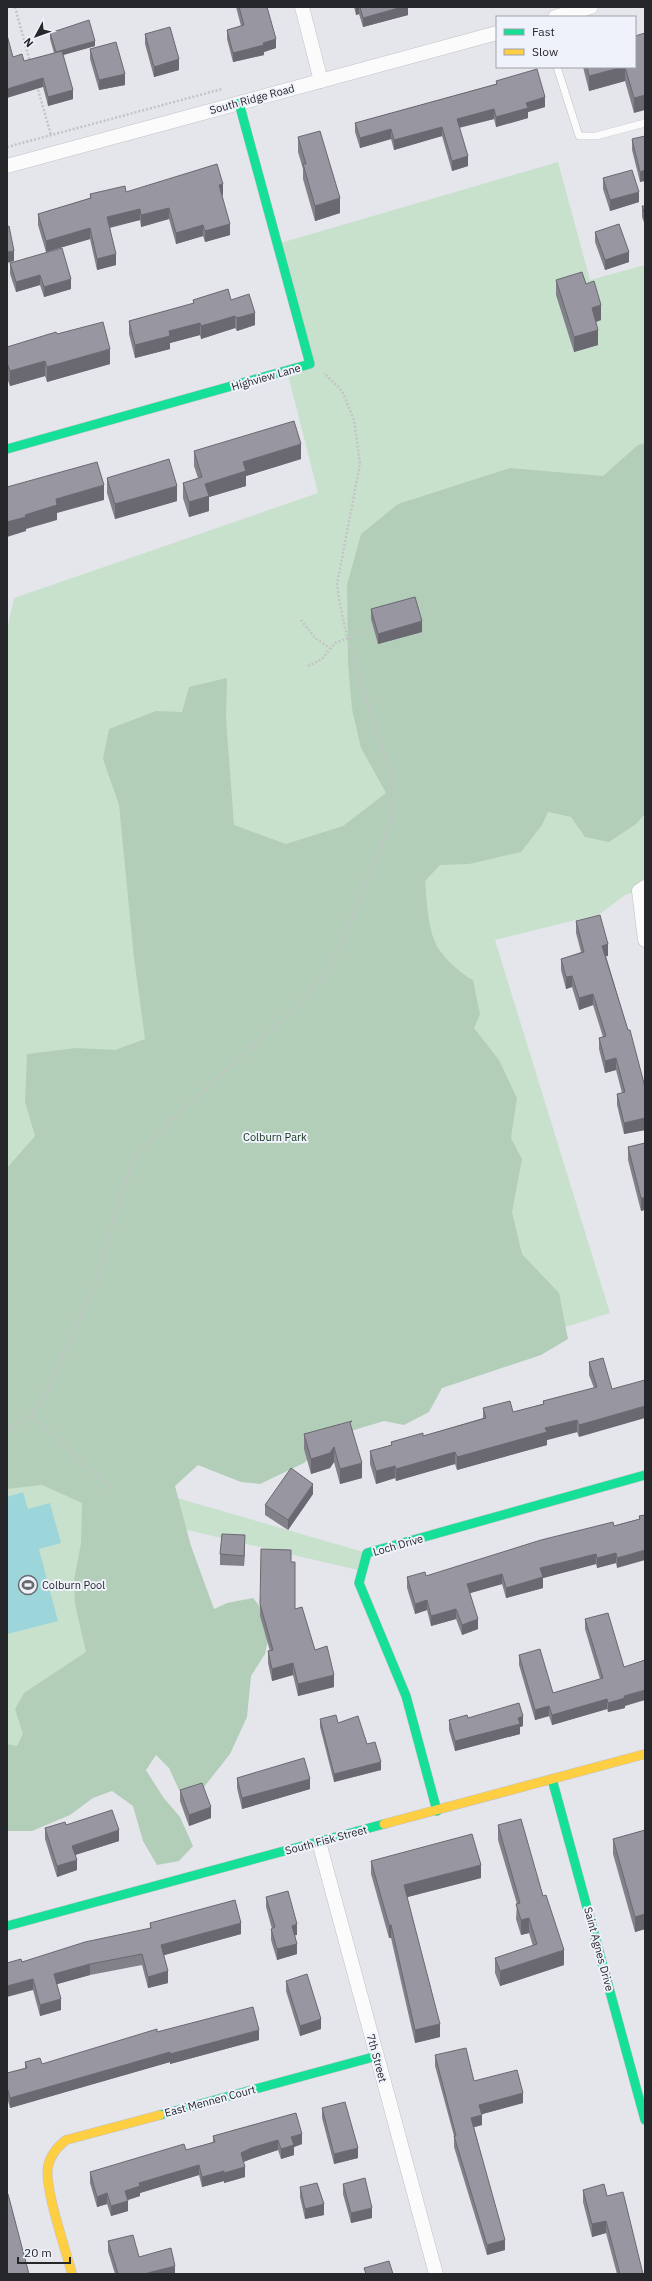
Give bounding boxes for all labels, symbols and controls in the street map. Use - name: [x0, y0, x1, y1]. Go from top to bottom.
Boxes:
- north arrow: [16, 16, 56, 56]
- legend: [496, 16, 636, 68]
- text: Fast: [532, 24, 555, 39]
- text: N: [21, 35, 36, 50]
- text: Slow: [532, 44, 558, 59]
- street label: South Ridge Road: [208, 81, 296, 117]
- street label: Highview Lane: [230, 360, 302, 394]
- park label: Colburn Park: [243, 1130, 307, 1144]
- street label: Loch Drive: [371, 1531, 425, 1559]
- sports icon: Colburn Pool: [17, 1574, 39, 1596]
- place label: Colburn Pool: [42, 1578, 105, 1592]
- street label: South Fisk Street: [283, 1822, 369, 1858]
- street label: Saint Agnes Drive: [581, 1905, 617, 1993]
- street label: 7th Street: [364, 2032, 390, 2084]
- street label: East Mennen Court: [163, 2082, 257, 2120]
- scale bar: [18, 2239, 70, 2265]
- text: 20 m: [24, 2245, 52, 2260]

